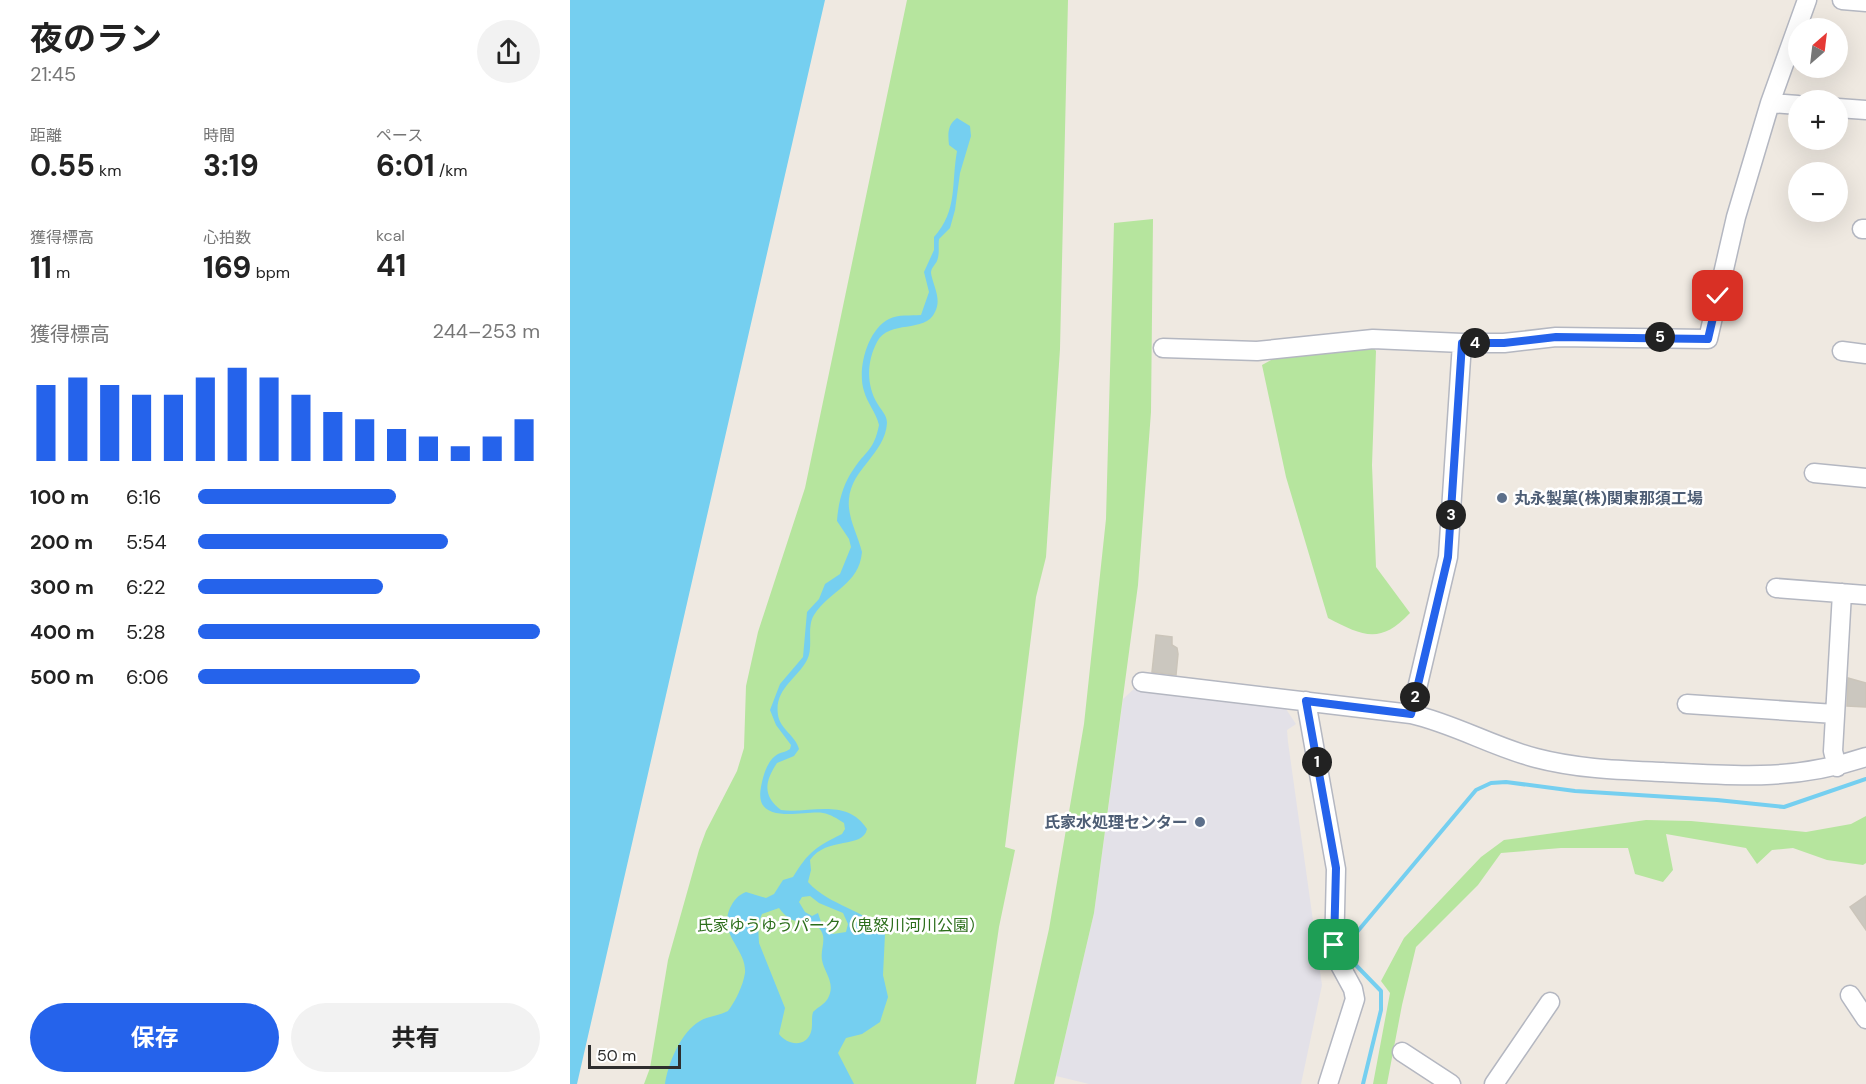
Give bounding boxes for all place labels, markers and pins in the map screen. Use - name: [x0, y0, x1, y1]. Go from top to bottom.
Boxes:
- pin: [1692, 270, 1743, 321]
- pin: 5: [1645, 322, 1675, 352]
- pin: 4: [1460, 328, 1490, 358]
- place label: 丸永製菓(株)関東那須工場: [1514, 488, 1703, 509]
- marker: 丸永製菓(株)関東那須工場: [1495, 491, 1509, 505]
- pin: 3: [1436, 500, 1466, 530]
- pin: 2: [1400, 682, 1430, 712]
- pin: 1: [1302, 747, 1332, 777]
- place label: 氏家水処理センター: [1044, 812, 1188, 833]
- marker: 氏家水処理センター: [1193, 815, 1207, 829]
- pin: [1308, 919, 1359, 970]

